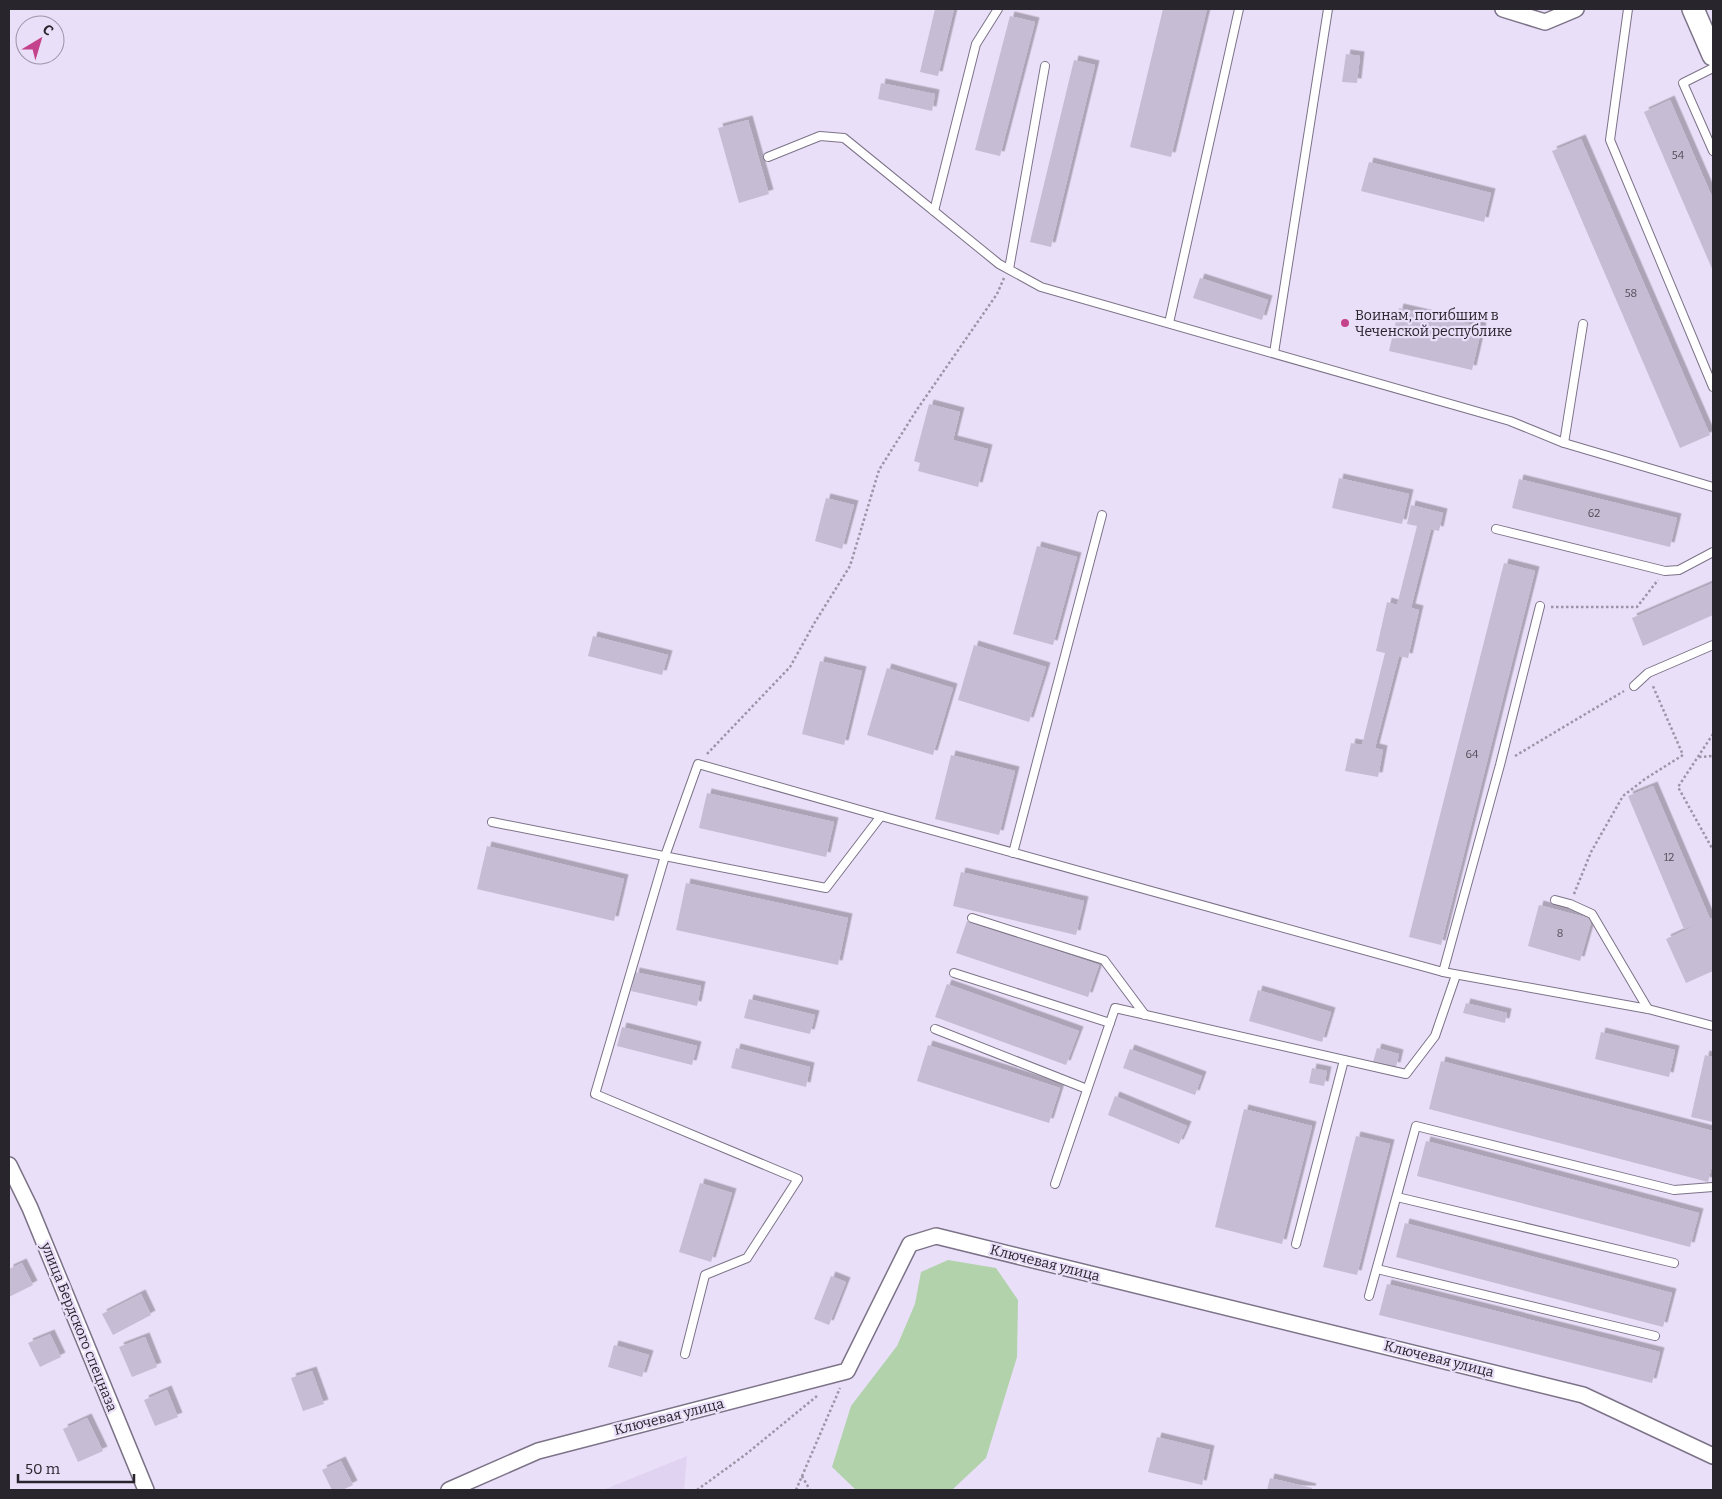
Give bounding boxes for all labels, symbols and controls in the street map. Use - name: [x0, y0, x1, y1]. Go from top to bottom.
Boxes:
- north arrow: [15, 15, 65, 65]
- text: С: [39, 21, 57, 40]
- house number: 54: [1672, 149, 1685, 162]
- house number: 58: [1625, 287, 1637, 300]
- place label: Воинам, погибшим в Чеченской республике: [1355, 307, 1512, 340]
- marker: Воинам, погибшим в Чеченской республике: [1339, 317, 1351, 329]
- house number: 62: [1588, 507, 1600, 520]
- house number: 64: [1466, 748, 1479, 761]
- house number: 12: [1664, 851, 1674, 864]
- house number: 8: [1557, 927, 1563, 940]
- street label: улица Бердского спецназа: [37, 1239, 121, 1414]
- street label: Ключевая улица: [988, 1241, 1102, 1285]
- street label: Ключевая улица: [1382, 1337, 1496, 1381]
- street label: Ключевая улица: [612, 1395, 726, 1439]
- scale bar: [18, 1452, 134, 1484]
- text: 50 m: [25, 1460, 61, 1478]

